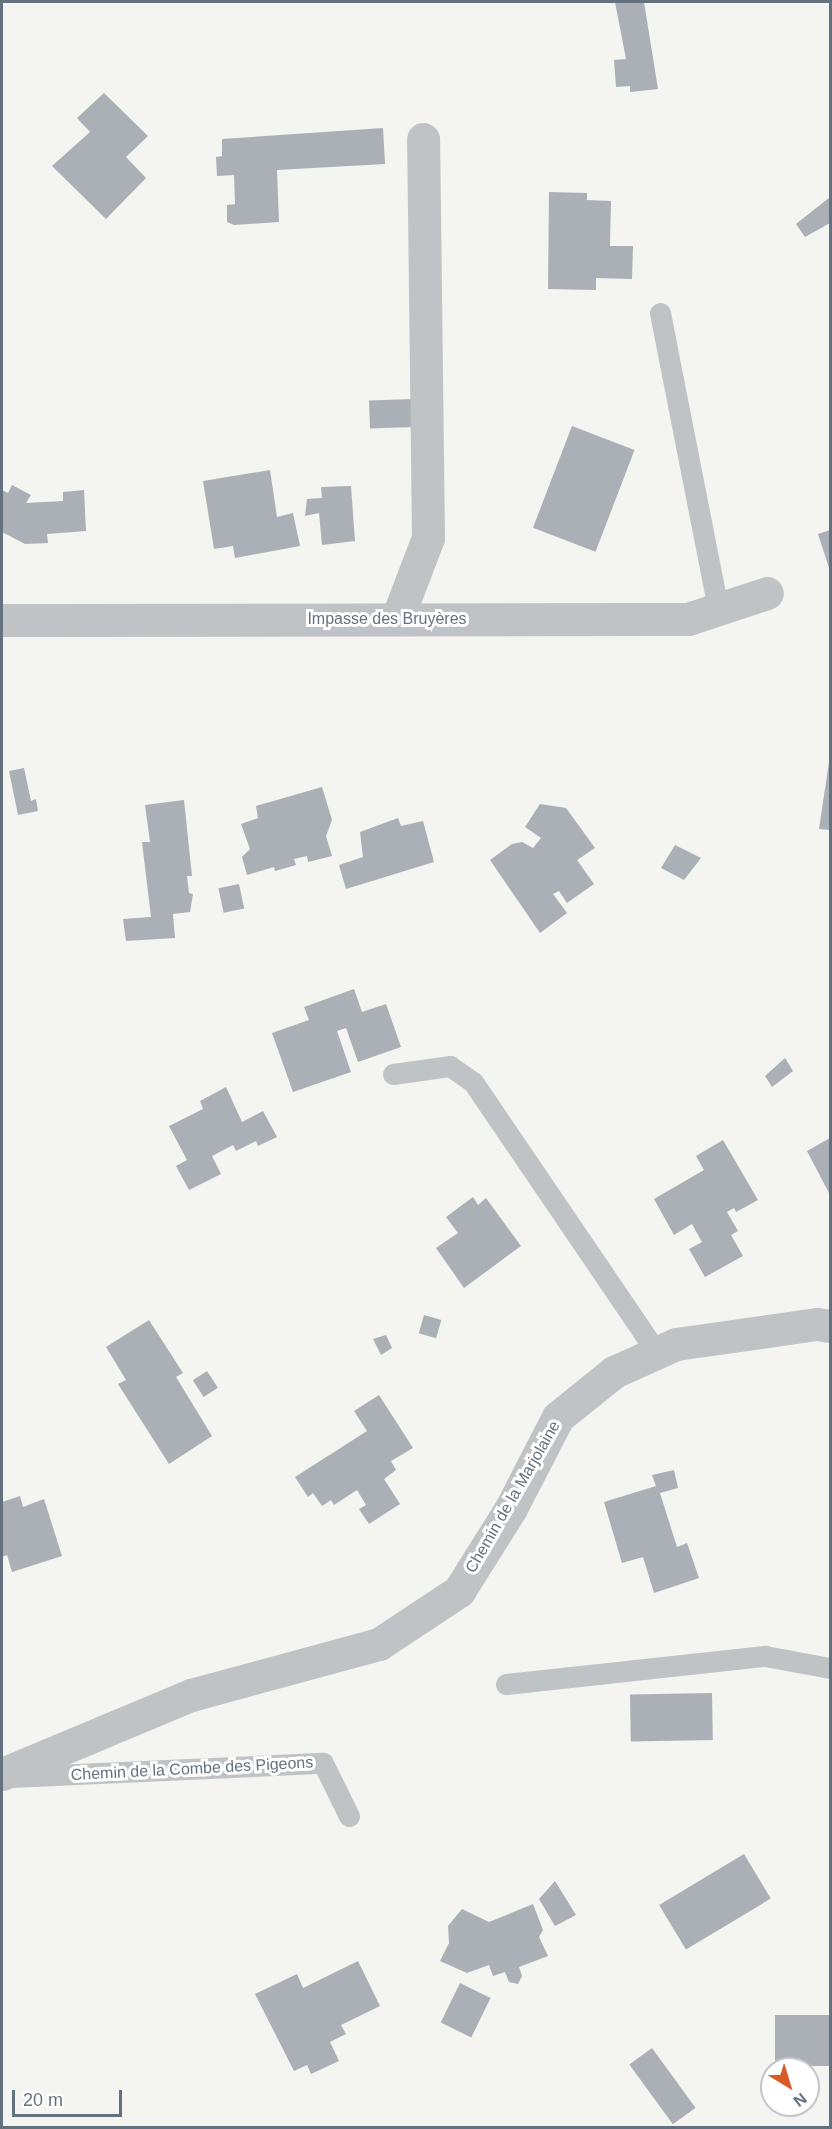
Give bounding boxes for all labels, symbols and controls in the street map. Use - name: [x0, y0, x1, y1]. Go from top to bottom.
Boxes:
- street label: Impasse des Bruyères: [307, 609, 467, 629]
- street label: Chemin de la Marjolaine: [462, 1417, 564, 1577]
- street label: Chemin de la Combe des Pigeons: [70, 1753, 314, 1785]
- north arrow: [760, 2057, 820, 2117]
- scale bar: [15, 2078, 124, 2116]
- text: 20 m: [23, 2090, 63, 2110]
- text: N: [790, 2090, 810, 2110]

